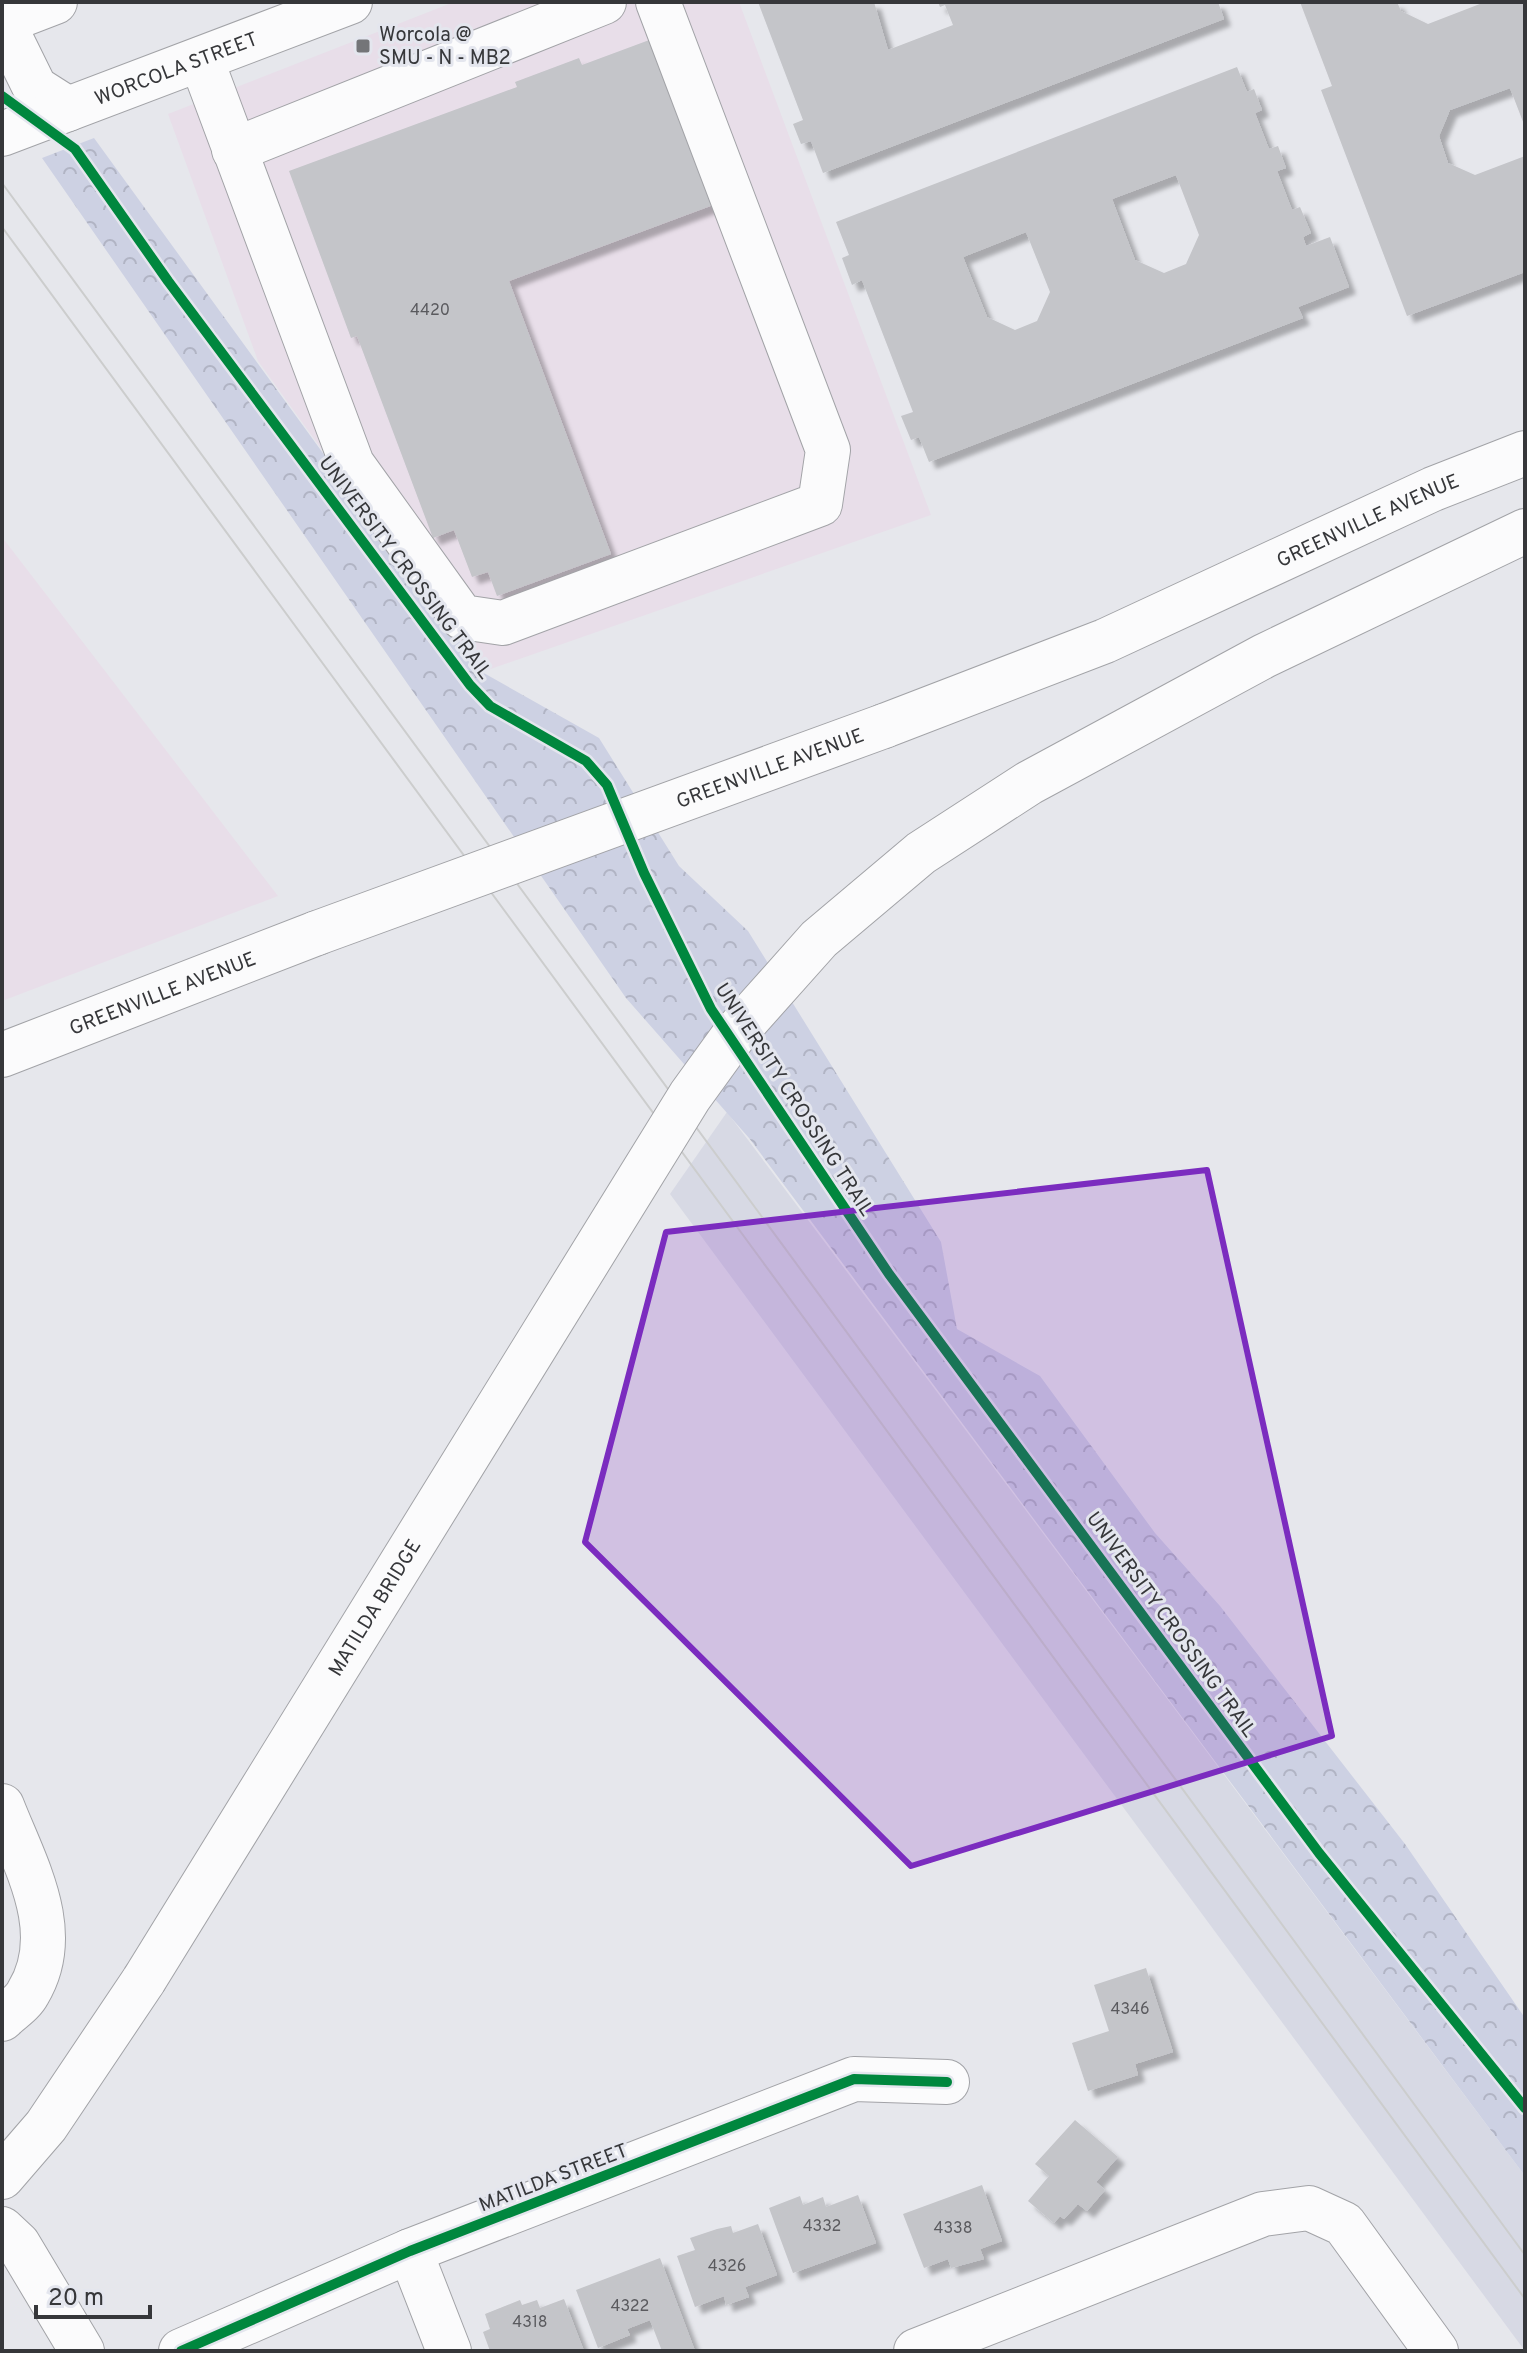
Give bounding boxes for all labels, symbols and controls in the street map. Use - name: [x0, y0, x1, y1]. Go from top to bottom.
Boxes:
- place label: Worcola @ SMU - N - MB2: [379, 23, 511, 72]
- street label: WORCOLA STREET: [91, 27, 262, 113]
- marker: Worcola @ SMU - N - MB2: [354, 37, 372, 55]
- house number: 4420: [410, 301, 450, 321]
- street label: UNIVERSITY CROSSING TRAIL: [312, 451, 497, 685]
- street label: GREENVILLE AVENUE: [1273, 469, 1463, 575]
- street label: GREENVILLE AVENUE: [673, 723, 868, 816]
- street label: GREENVILLE AVENUE: [66, 947, 260, 1043]
- street label: UNIVERSITY CROSSING TRAIL: [708, 979, 879, 1222]
- street label: UNIVERSITY CROSSING TRAIL: [1080, 1507, 1261, 1743]
- street label: MATILDA BRIDGE: [324, 1535, 428, 1682]
- house number: 4346: [1110, 2000, 1150, 2020]
- street label: MATILDA STREET: [476, 2139, 632, 2219]
- house number: 4332: [803, 2217, 841, 2237]
- house number: 4338: [934, 2219, 972, 2239]
- house number: 4326: [708, 2257, 746, 2277]
- scale bar: [36, 2269, 150, 2319]
- text: 20 m: [48, 2284, 104, 2314]
- house number: 4322: [611, 2297, 649, 2317]
- house number: 4318: [512, 2313, 548, 2333]

